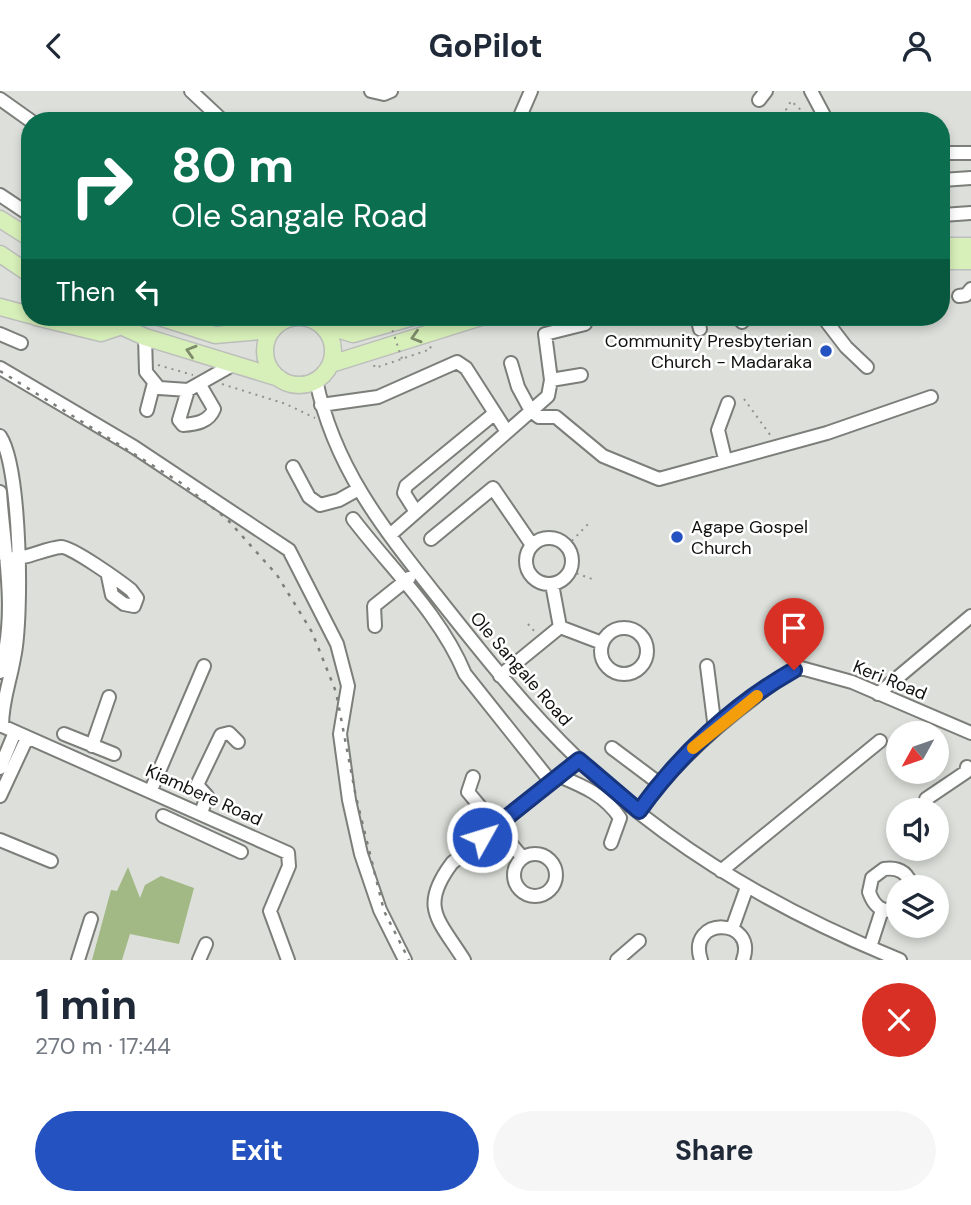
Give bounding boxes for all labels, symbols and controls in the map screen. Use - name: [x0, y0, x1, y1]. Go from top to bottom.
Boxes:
- text: GoPilot: [428, 25, 543, 67]
- icon: back: [35, 27, 73, 65]
- icon: person: [898, 27, 936, 65]
- text: 80 m: [171, 133, 294, 197]
- icon: right: [56, 140, 147, 231]
- text: Ole Sangale Road: [171, 195, 428, 237]
- icon: left: [129, 273, 167, 311]
- text: Then: [56, 275, 115, 309]
- one-way arrow: [410, 328, 422, 343]
- place label: Community Presbyterian Church - Madaraka: [605, 329, 812, 374]
- marker: Community Presbyterian Church - Madaraka: [818, 343, 834, 359]
- one-way arrow: [185, 344, 197, 359]
- place label: Agape Gospel Church: [691, 515, 808, 560]
- marker: Agape Gospel Church: [669, 529, 685, 545]
- pin: [764, 598, 824, 670]
- street label: Ole Sangale Road: [465, 607, 577, 731]
- icon: arrive: [775, 609, 813, 647]
- street label: Keri Road: [849, 654, 931, 706]
- north arrow: [886, 721, 948, 784]
- map controls: [886, 721, 949, 938]
- street label: Kiambere Road: [142, 759, 266, 831]
- button: sound: [886, 798, 949, 861]
- position arrow: [445, 800, 519, 874]
- button: layers: [886, 875, 949, 938]
- text: 1 min: [35, 977, 137, 1032]
- button: close: [862, 983, 936, 1057]
- text: 270 m · 17:44: [35, 1031, 171, 1061]
- button: Exit: [35, 1111, 479, 1191]
- button: Share: [493, 1111, 936, 1191]

